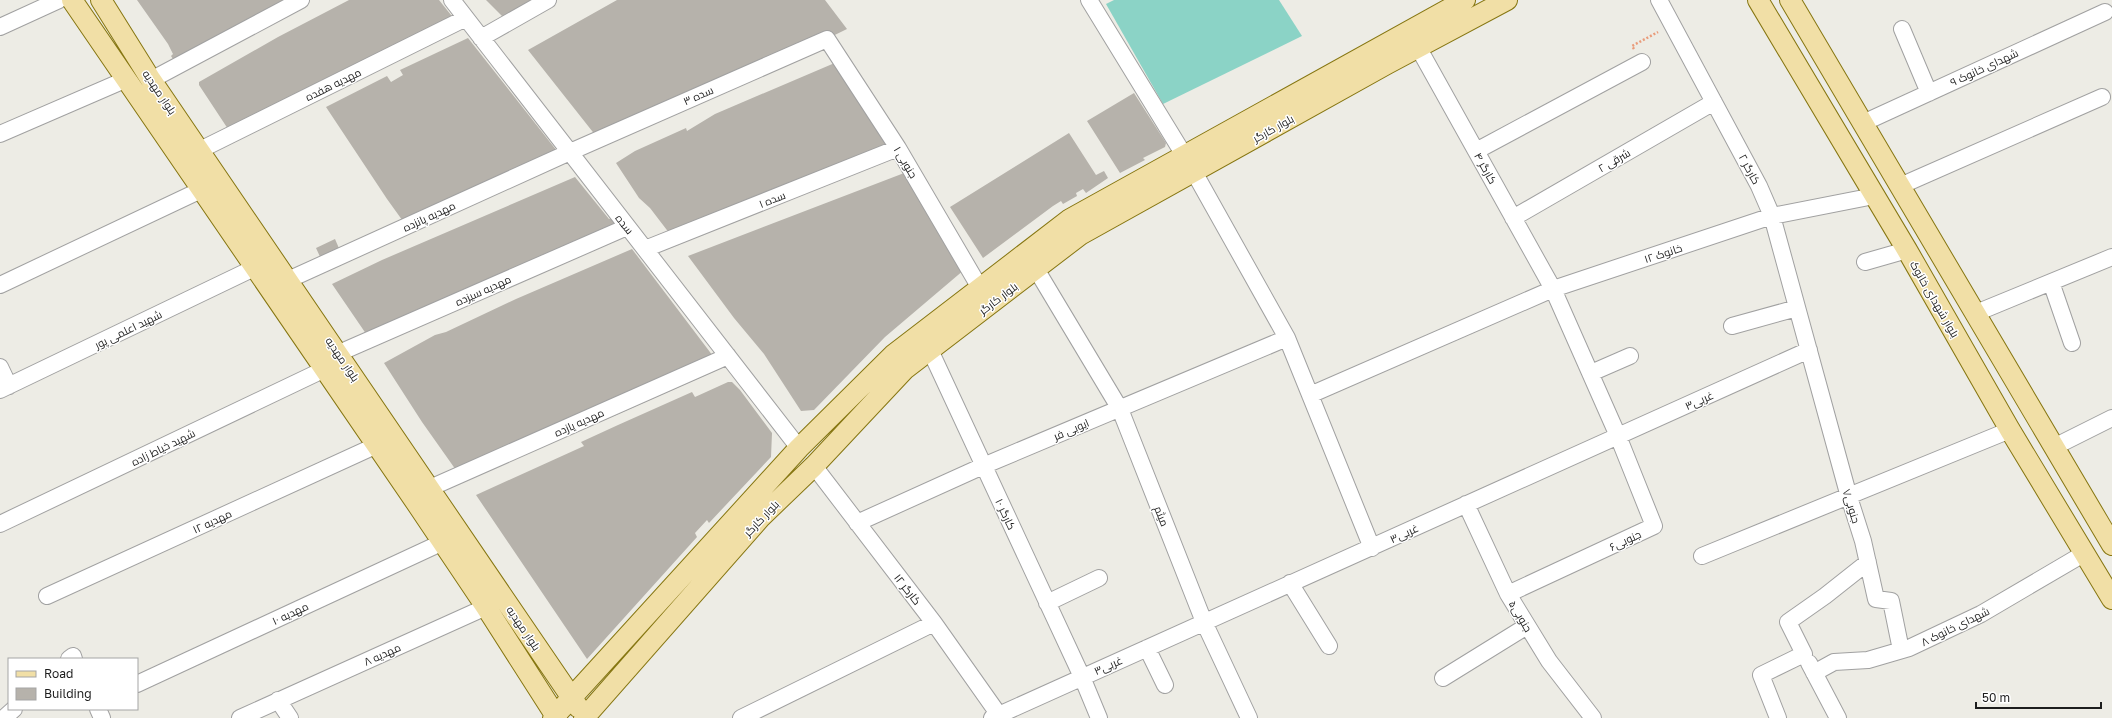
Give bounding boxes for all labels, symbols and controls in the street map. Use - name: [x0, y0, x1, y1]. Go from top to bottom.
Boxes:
- street label: شهدای خانوک ۹: [1948, 46, 2020, 89]
- street label: مهدیه هفده: [303, 65, 363, 104]
- street label: بلوار مهدیه: [140, 67, 180, 117]
- street label: سده ۳: [681, 83, 715, 107]
- street label: بلوار کارگر: [1249, 111, 1296, 146]
- street label: ۱ جنوبی: [891, 144, 920, 181]
- street label: شرقی ۲: [1596, 146, 1633, 175]
- street label: کارگر ۴: [1471, 150, 1500, 187]
- street label: کارگر ۲: [1736, 152, 1763, 187]
- street label: سده ۱: [757, 188, 787, 210]
- street label: مهدیه پانزده: [401, 198, 458, 235]
- street label: سده: [613, 212, 637, 236]
- street label: خانوک ۱۲: [1642, 241, 1684, 266]
- street label: بلوار شهدای خانوک: [1907, 258, 1962, 340]
- street label: مهدیه سیزده: [453, 272, 513, 309]
- street label: بلوار کارگر: [975, 279, 1021, 318]
- street label: شهید اعلمی پور: [91, 307, 164, 352]
- street label: بلوار مهدیه: [323, 334, 363, 384]
- street label: غربی۳: [1683, 388, 1716, 413]
- street label: مهدیه یازده: [552, 405, 606, 440]
- street label: ایوبی فر: [1050, 416, 1091, 444]
- street label: شهید خیاط زاده: [129, 426, 198, 469]
- street label: جنوبی۷: [1840, 487, 1863, 525]
- street label: کارگر ۱۰: [992, 496, 1019, 532]
- street label: بلوار کارگر: [740, 497, 782, 540]
- street label: میثم: [1150, 504, 1172, 529]
- street label: مهدیه ۱۲: [190, 506, 234, 537]
- street label: غربی۳: [1388, 521, 1421, 546]
- street label: جنوبی۶: [1607, 527, 1643, 554]
- street label: کارگر ۱۲: [891, 571, 924, 608]
- street label: جنوبی۵: [1506, 598, 1535, 635]
- street label: مهدیه ۱۰: [270, 599, 311, 628]
- street label: بلوار مهدیه: [504, 603, 544, 653]
- street label: شهدای خانوک ۸: [1919, 604, 1992, 649]
- street label: مهدیه ۸: [361, 640, 403, 669]
- street label: غربی۳: [1092, 653, 1125, 678]
- legend: [8, 658, 138, 710]
- text: Road: [44, 666, 73, 681]
- scale bar: [1976, 684, 2101, 710]
- text: Building: [44, 686, 92, 701]
- text: 50 m: [1982, 690, 2010, 705]

